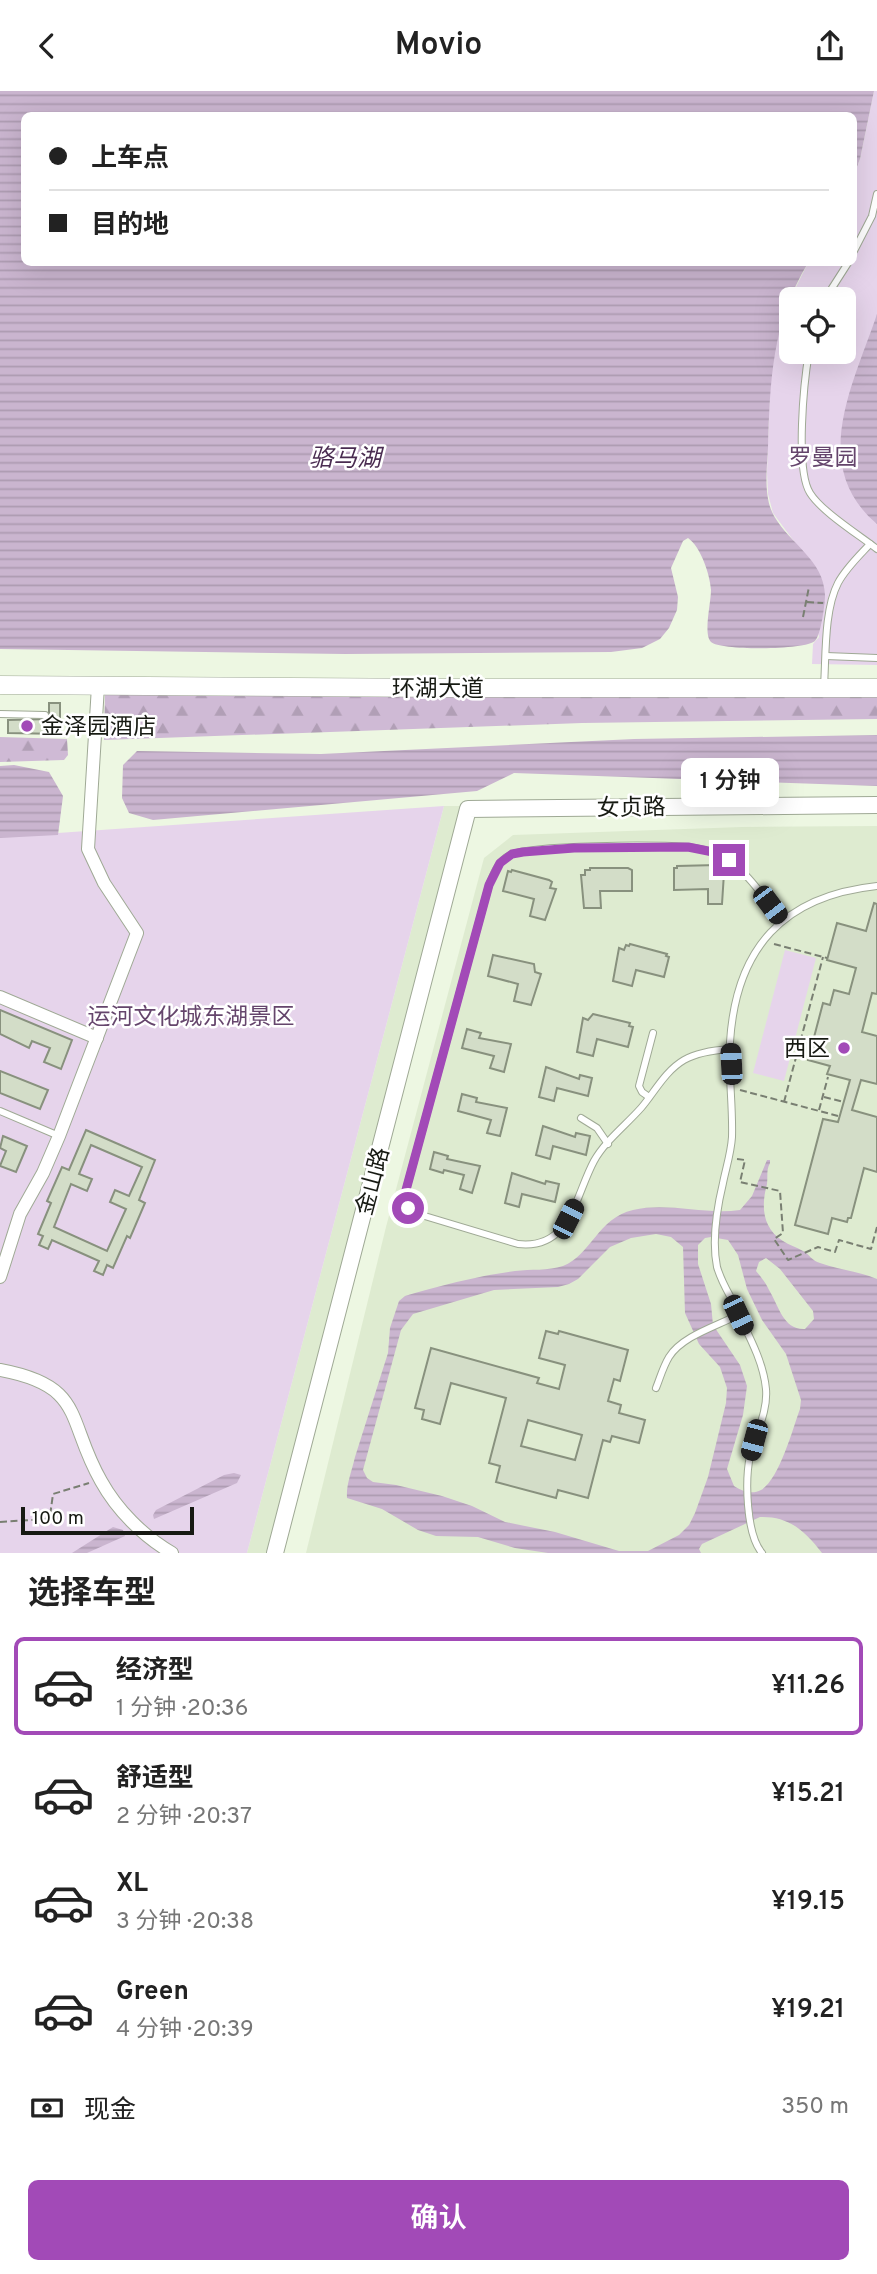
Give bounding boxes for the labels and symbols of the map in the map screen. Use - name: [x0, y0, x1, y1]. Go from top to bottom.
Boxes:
- water label: 骆马湖: [309, 445, 385, 475]
- park label: 罗曼园: [789, 445, 858, 474]
- street label: 环湖大道: [392, 676, 484, 705]
- place label: 金泽园酒店: [41, 714, 156, 743]
- marker: 金泽园酒店: [19, 718, 35, 734]
- callout: 1 分钟: [680, 759, 778, 807]
- street label: 女贞路: [596, 794, 666, 825]
- route end: [713, 844, 745, 876]
- car: [749, 882, 792, 928]
- park label: 运河文化城东湖景区: [88, 1004, 295, 1033]
- place label: 西区: [784, 1036, 830, 1065]
- marker: 西区: [836, 1040, 852, 1056]
- car: [720, 1042, 743, 1086]
- street label: 金山路: [351, 1145, 397, 1219]
- route start: [392, 1192, 424, 1224]
- car: [550, 1196, 587, 1242]
- car: [720, 1292, 757, 1338]
- car: [739, 1417, 770, 1463]
- scale bar: [21, 1504, 194, 1536]

